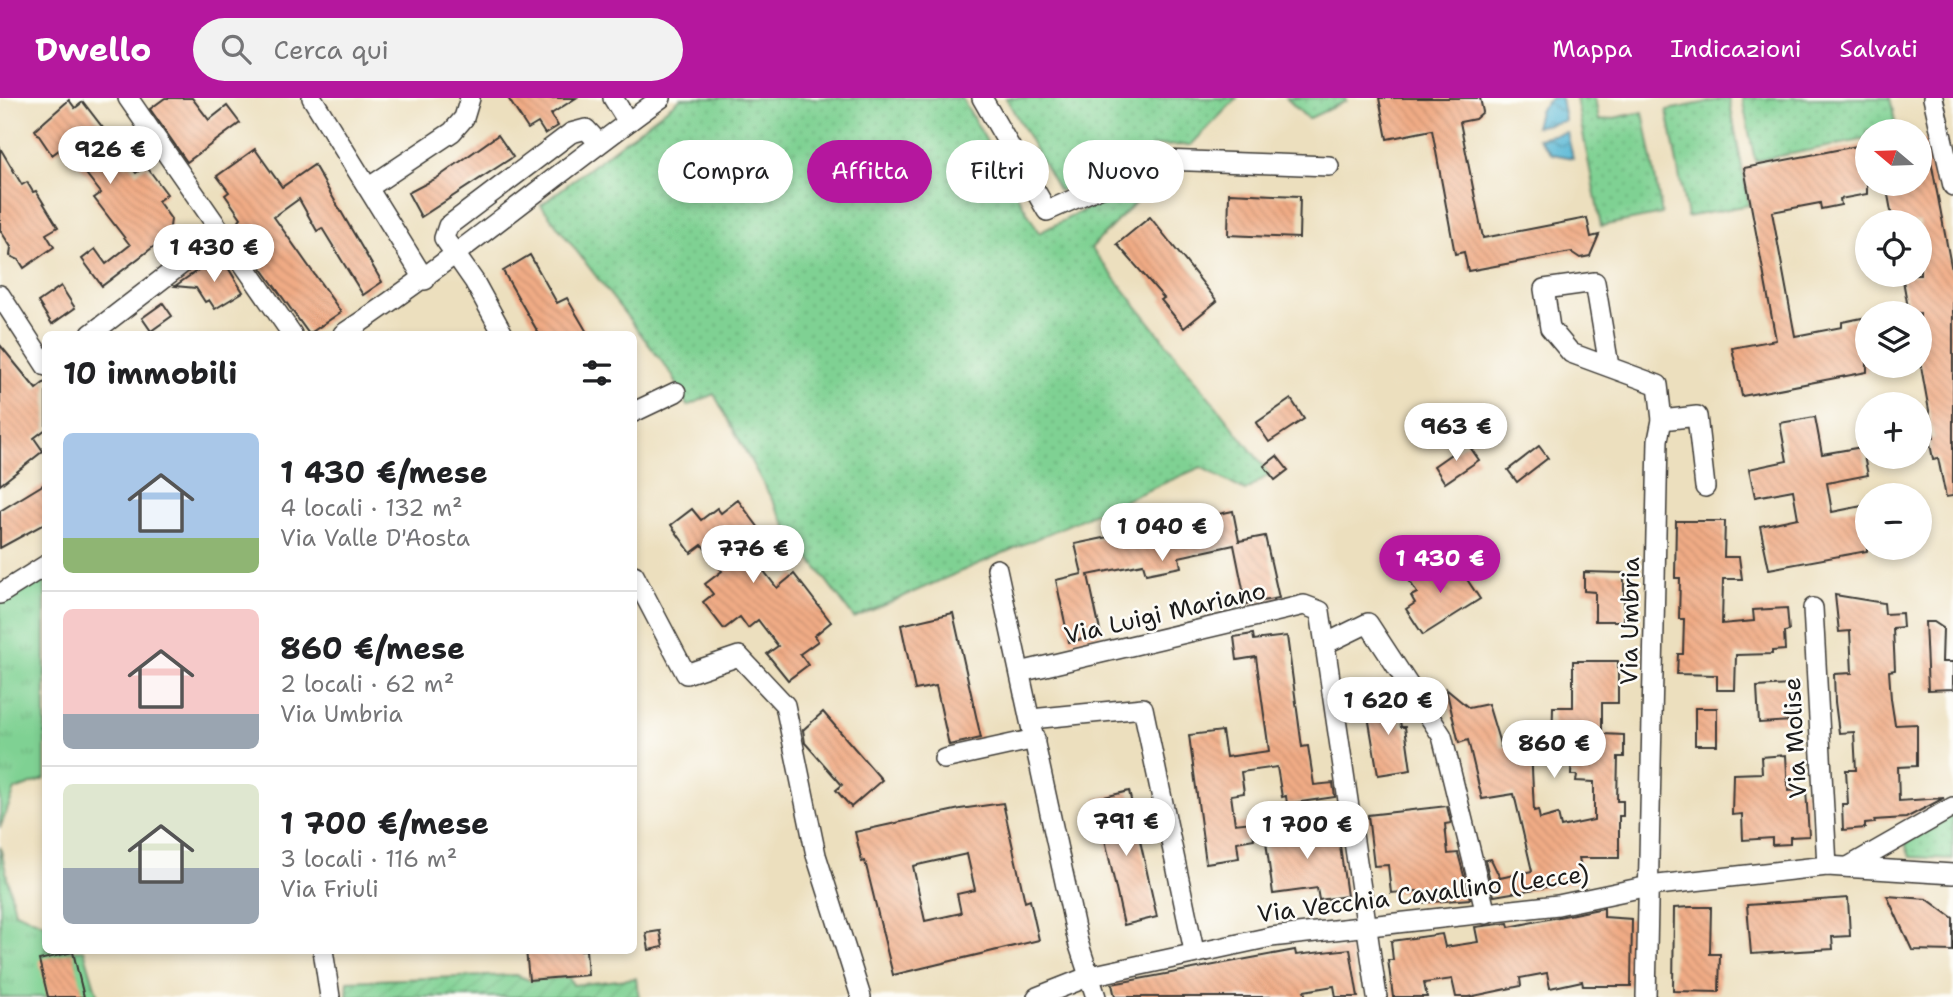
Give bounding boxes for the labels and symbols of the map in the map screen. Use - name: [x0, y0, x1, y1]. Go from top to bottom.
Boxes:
- north arrow: [1855, 119, 1932, 196]
- pin: 926 €: [61, 126, 159, 186]
- pin: 1 430 €: [149, 225, 279, 284]
- pin: 963 €: [1407, 404, 1505, 463]
- pin: 1 040 €: [1097, 504, 1227, 563]
- pin: 776 €: [704, 526, 802, 585]
- pin: 1 430 €: [1375, 536, 1505, 595]
- street label: Via Umbria: [1613, 557, 1647, 685]
- street label: Via Luigi Mariano: [1061, 574, 1269, 652]
- street label: Via Molise: [1776, 676, 1814, 800]
- pin: 1 620 €: [1323, 678, 1453, 737]
- pin: 860 €: [1505, 720, 1603, 780]
- pin: 791 €: [1077, 798, 1175, 858]
- pin: 1 700 €: [1242, 802, 1372, 861]
- street label: Via Vecchia Cavallino (Lecce): [1255, 858, 1591, 930]

